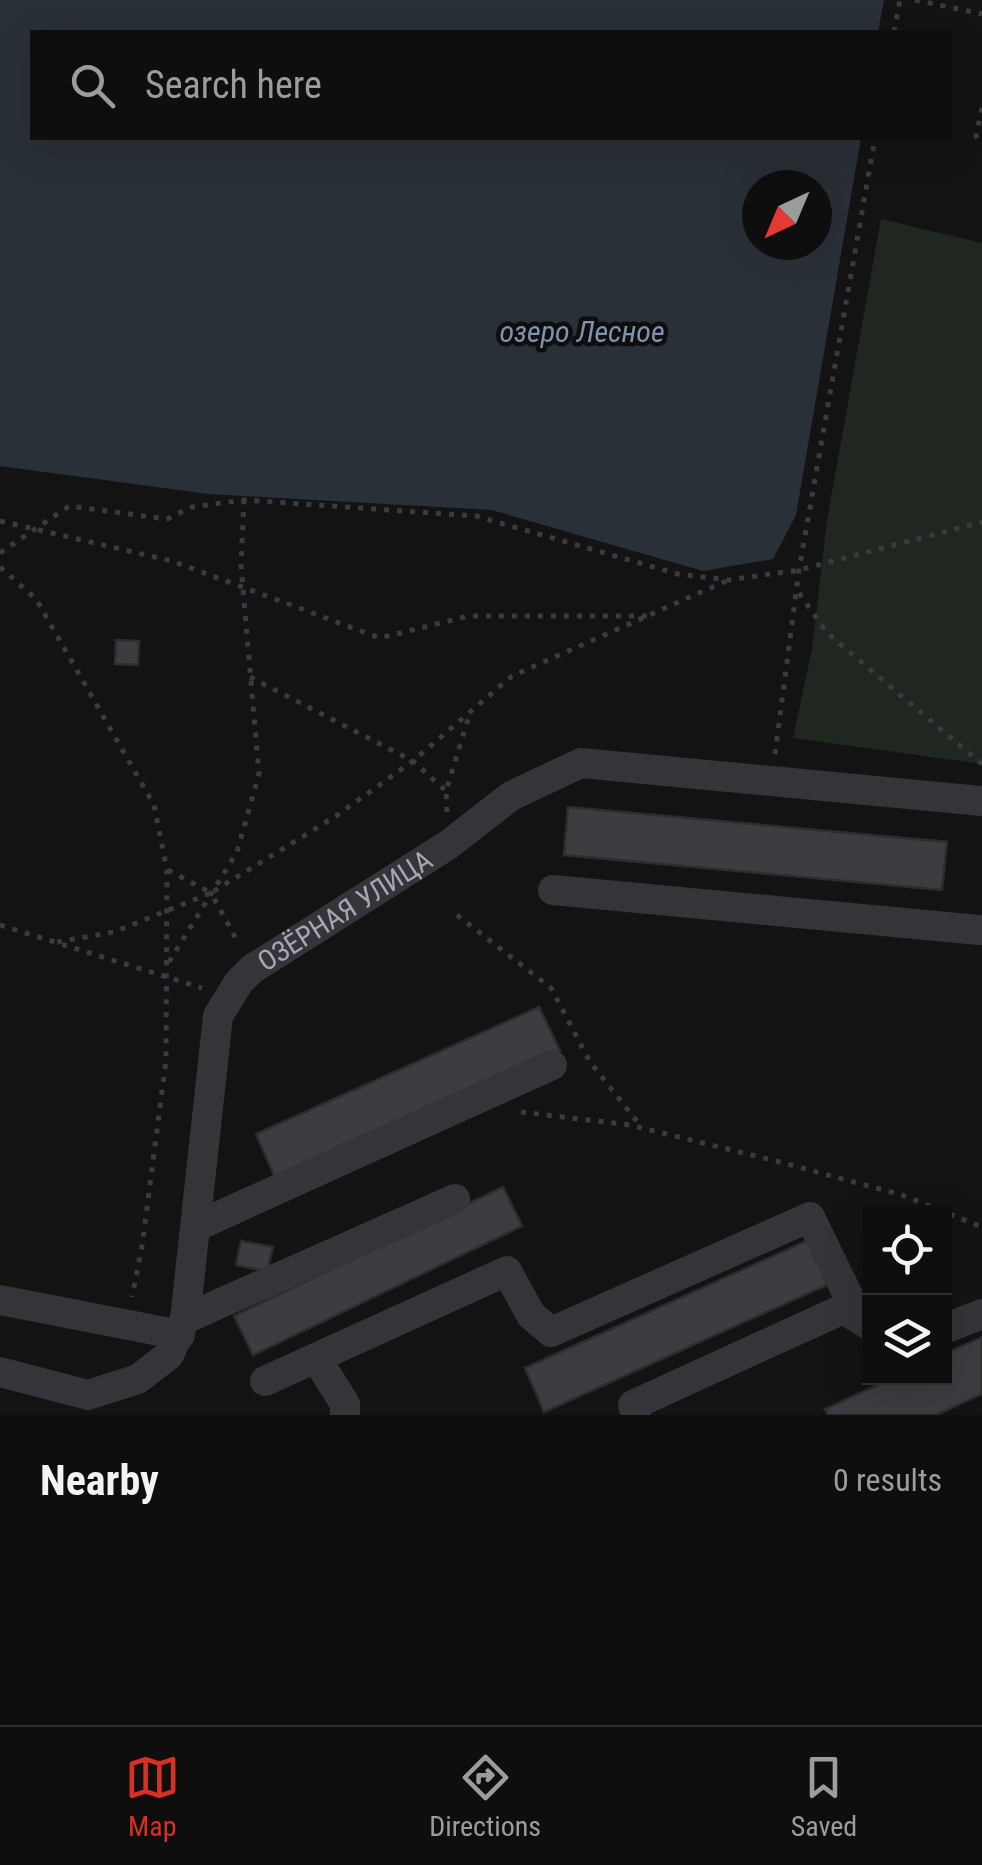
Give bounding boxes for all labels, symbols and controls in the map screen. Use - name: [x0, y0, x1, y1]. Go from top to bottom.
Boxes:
- search box: [30, 30, 952, 140]
- icon: search: [65, 58, 120, 113]
- text: Search here: [145, 63, 322, 107]
- north arrow: [742, 170, 832, 260]
- water label: озеро Лесное: [499, 314, 665, 349]
- street label: ОЗЁРНАЯ УЛИЦА: [252, 843, 439, 978]
- map controls: [862, 1205, 952, 1385]
- button: locate: [862, 1205, 952, 1295]
- button: layers: [862, 1295, 952, 1385]
- text: Nearby: [40, 1456, 159, 1505]
- text: 0 results: [833, 1461, 942, 1499]
- tab: Map: [125, 1750, 180, 1843]
- tab: Directions: [429, 1750, 541, 1843]
- tab: Saved: [791, 1750, 857, 1843]

